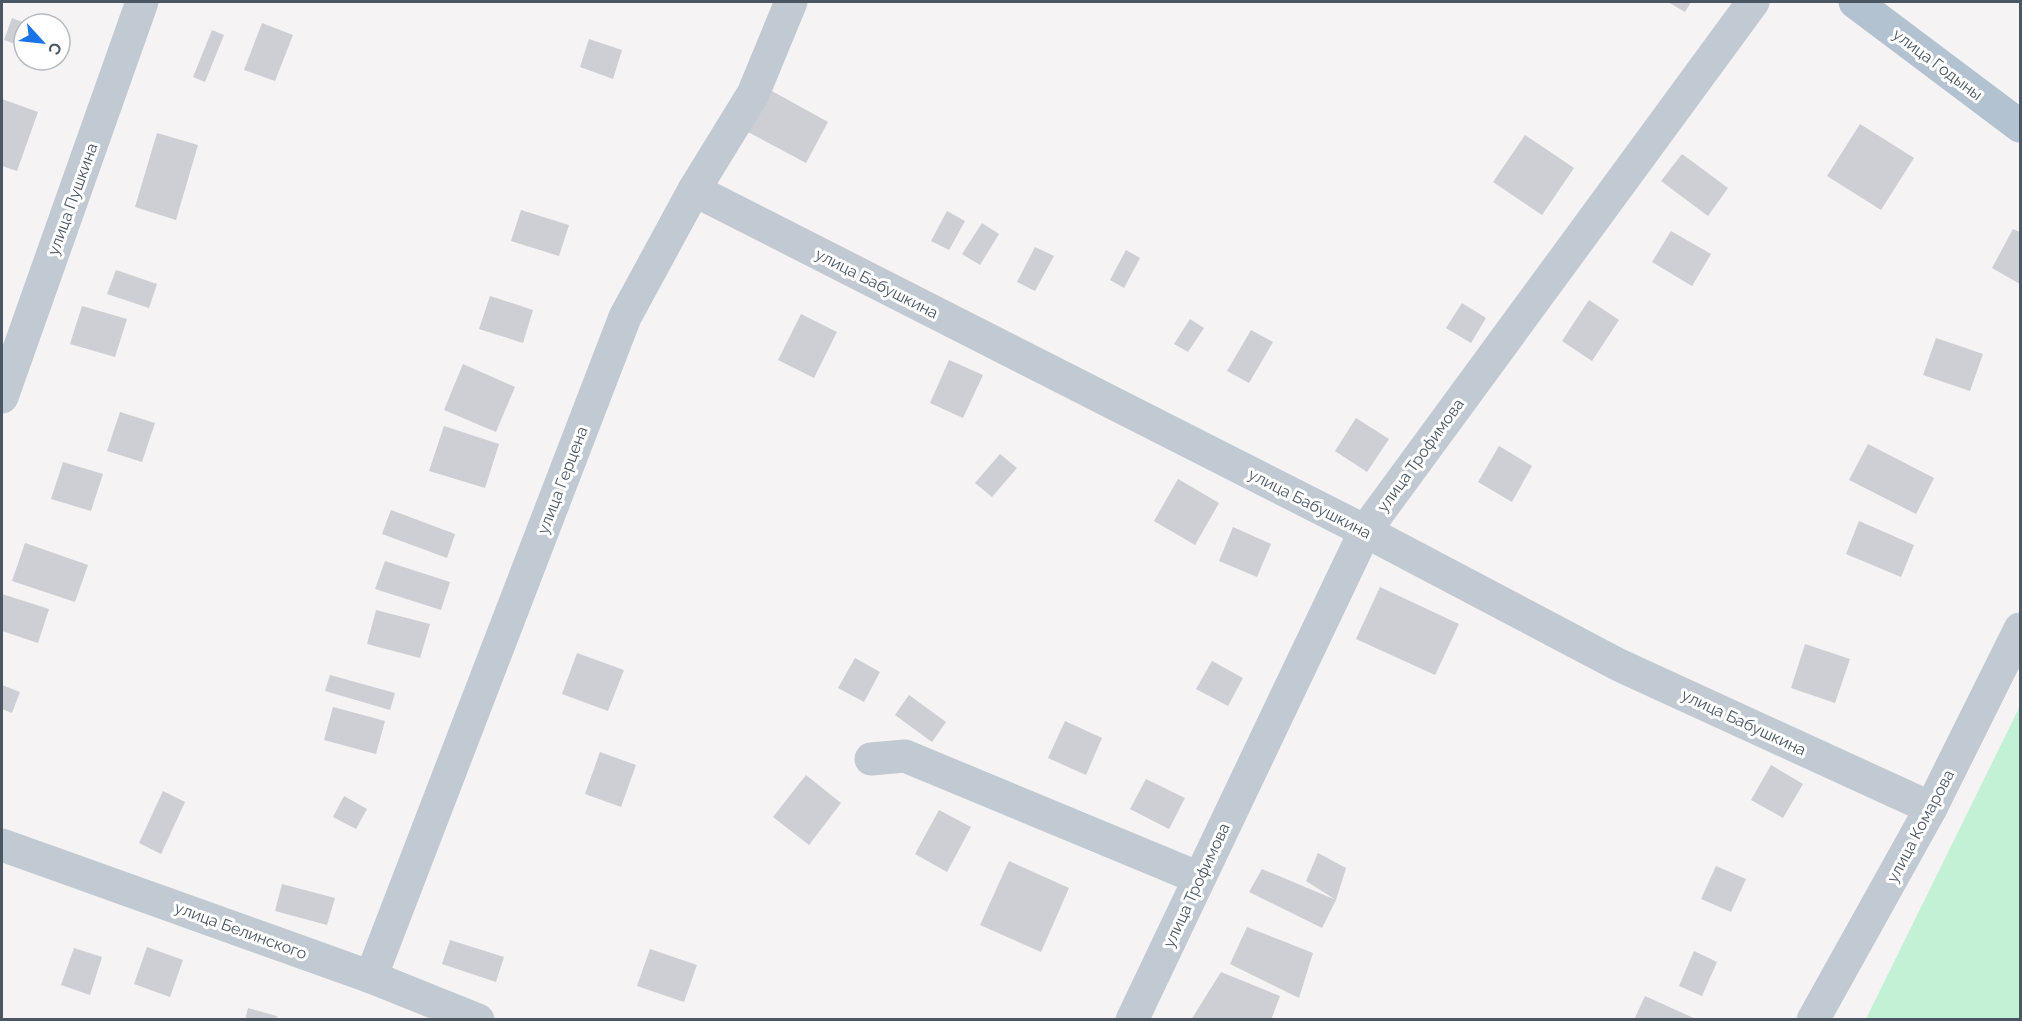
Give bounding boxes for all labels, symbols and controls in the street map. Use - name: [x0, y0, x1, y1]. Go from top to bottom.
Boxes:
- north arrow: [12, 12, 72, 72]
- street label: улица Годыны: [1889, 24, 1986, 104]
- text: С: [44, 39, 66, 58]
- street label: улица Пушкина: [43, 140, 102, 258]
- street label: улица Бабушкина: [812, 244, 941, 323]
- street label: улица Трофимова: [1373, 395, 1468, 516]
- street label: улица Герцена: [533, 424, 592, 537]
- street label: улица Бабушкина: [1245, 464, 1374, 543]
- street label: улица Бабушкина: [1678, 685, 1809, 760]
- street label: улица Комарова: [1883, 767, 1958, 886]
- street label: улица Трофимова: [1159, 820, 1234, 951]
- street label: улица Белинского: [172, 898, 310, 963]

